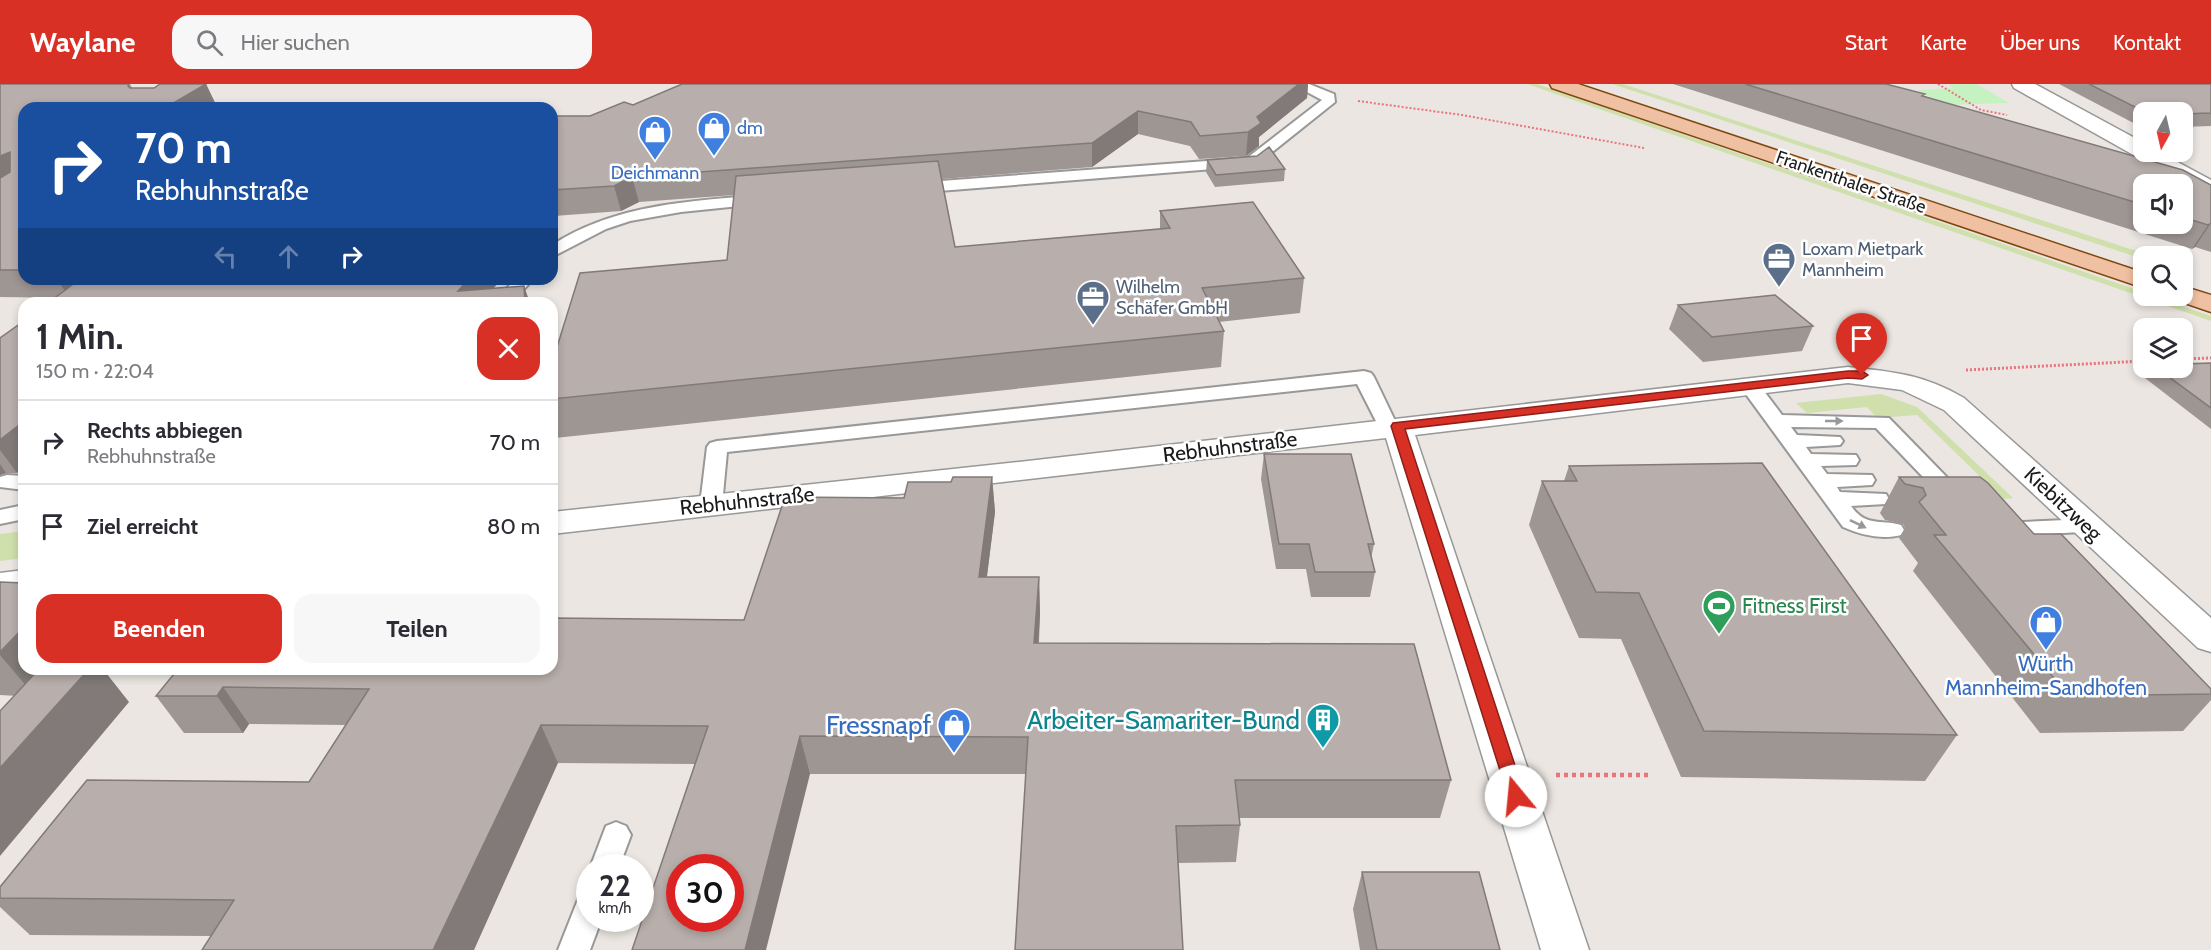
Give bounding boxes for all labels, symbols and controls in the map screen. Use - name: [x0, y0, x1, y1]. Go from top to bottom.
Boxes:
- search box: [172, 15, 592, 69]
- text: Waylane: [30, 25, 136, 59]
- icon: search: [193, 26, 226, 59]
- text: Hier suchen: [241, 29, 350, 56]
- text: Start: [1845, 30, 1888, 55]
- text: Karte: [1921, 30, 1967, 55]
- text: Über uns: [2000, 30, 2080, 55]
- text: Kontakt: [2113, 30, 2181, 55]
- north arrow: [2133, 102, 2193, 162]
- map controls: [2133, 102, 2193, 378]
- shop icon: dm: [696, 110, 732, 157]
- shop icon: Deichmann: [637, 114, 673, 161]
- place label: dm: [737, 117, 763, 139]
- text: 70 m: [135, 122, 232, 174]
- icon: right: [36, 126, 114, 204]
- street label: Frankenthaler Straße: [1773, 146, 1929, 218]
- place label: Deichmann: [611, 162, 699, 184]
- text: Rebhuhnstraße: [135, 174, 309, 207]
- button: sound: [2133, 174, 2193, 234]
- place label: Loxam Mietpark Mannheim: [1802, 238, 1924, 281]
- icon: left: [209, 240, 242, 273]
- icon: ahead: [272, 240, 305, 273]
- icon: right: [335, 240, 368, 273]
- office icon: Loxam Mietpark Mannheim: [1761, 241, 1797, 288]
- button: search: [2133, 246, 2193, 306]
- place label: Wilhelm Schäfer GmbH: [1116, 276, 1228, 319]
- office icon: Wilhelm Schäfer GmbH: [1075, 279, 1111, 326]
- pin: [1836, 313, 1887, 375]
- text: 1 Min.: [36, 314, 124, 358]
- button: close: [477, 317, 540, 380]
- button: layers: [2133, 318, 2193, 378]
- icon: arrive: [1845, 322, 1878, 355]
- text: 150 m · 22:04: [36, 359, 154, 383]
- text: Rechts abbiegen: [87, 417, 243, 444]
- one-way arrow: [1825, 417, 1844, 426]
- icon: right: [36, 426, 69, 459]
- street label: Rebhuhnstraße: [1161, 426, 1299, 467]
- text: 70 m: [490, 429, 540, 456]
- text: Rebhuhnstraße: [87, 444, 216, 468]
- street label: Kiebitzweg: [2019, 461, 2108, 546]
- street label: Rebhuhnstraße: [678, 481, 816, 520]
- icon: arrive: [36, 510, 69, 543]
- text: Ziel erreicht: [87, 513, 198, 540]
- text: 80 m: [487, 513, 540, 540]
- one-way arrow: [1849, 519, 1866, 529]
- sports icon: Fitness First: [1701, 588, 1737, 635]
- place label: Fitness First: [1742, 593, 1847, 618]
- button: Beenden: [36, 594, 282, 663]
- button: Teilen: [294, 594, 540, 663]
- shop icon: Würth Mannheim-Sandhofen: [2028, 604, 2064, 651]
- place label: Würth Mannheim-Sandhofen: [1945, 651, 2147, 700]
- building icon: Arbeiter-Samariter-Bund: [1305, 702, 1341, 749]
- place label: Arbeiter-Samariter-Bund: [1027, 704, 1300, 736]
- shop icon: Fressnapf: [936, 707, 972, 754]
- place label: Fressnapf: [826, 709, 931, 741]
- position arrow: [1484, 764, 1548, 828]
- speed limit sign: 30: [666, 854, 744, 932]
- text: 22: [599, 867, 631, 904]
- text: km/h: [599, 899, 631, 917]

